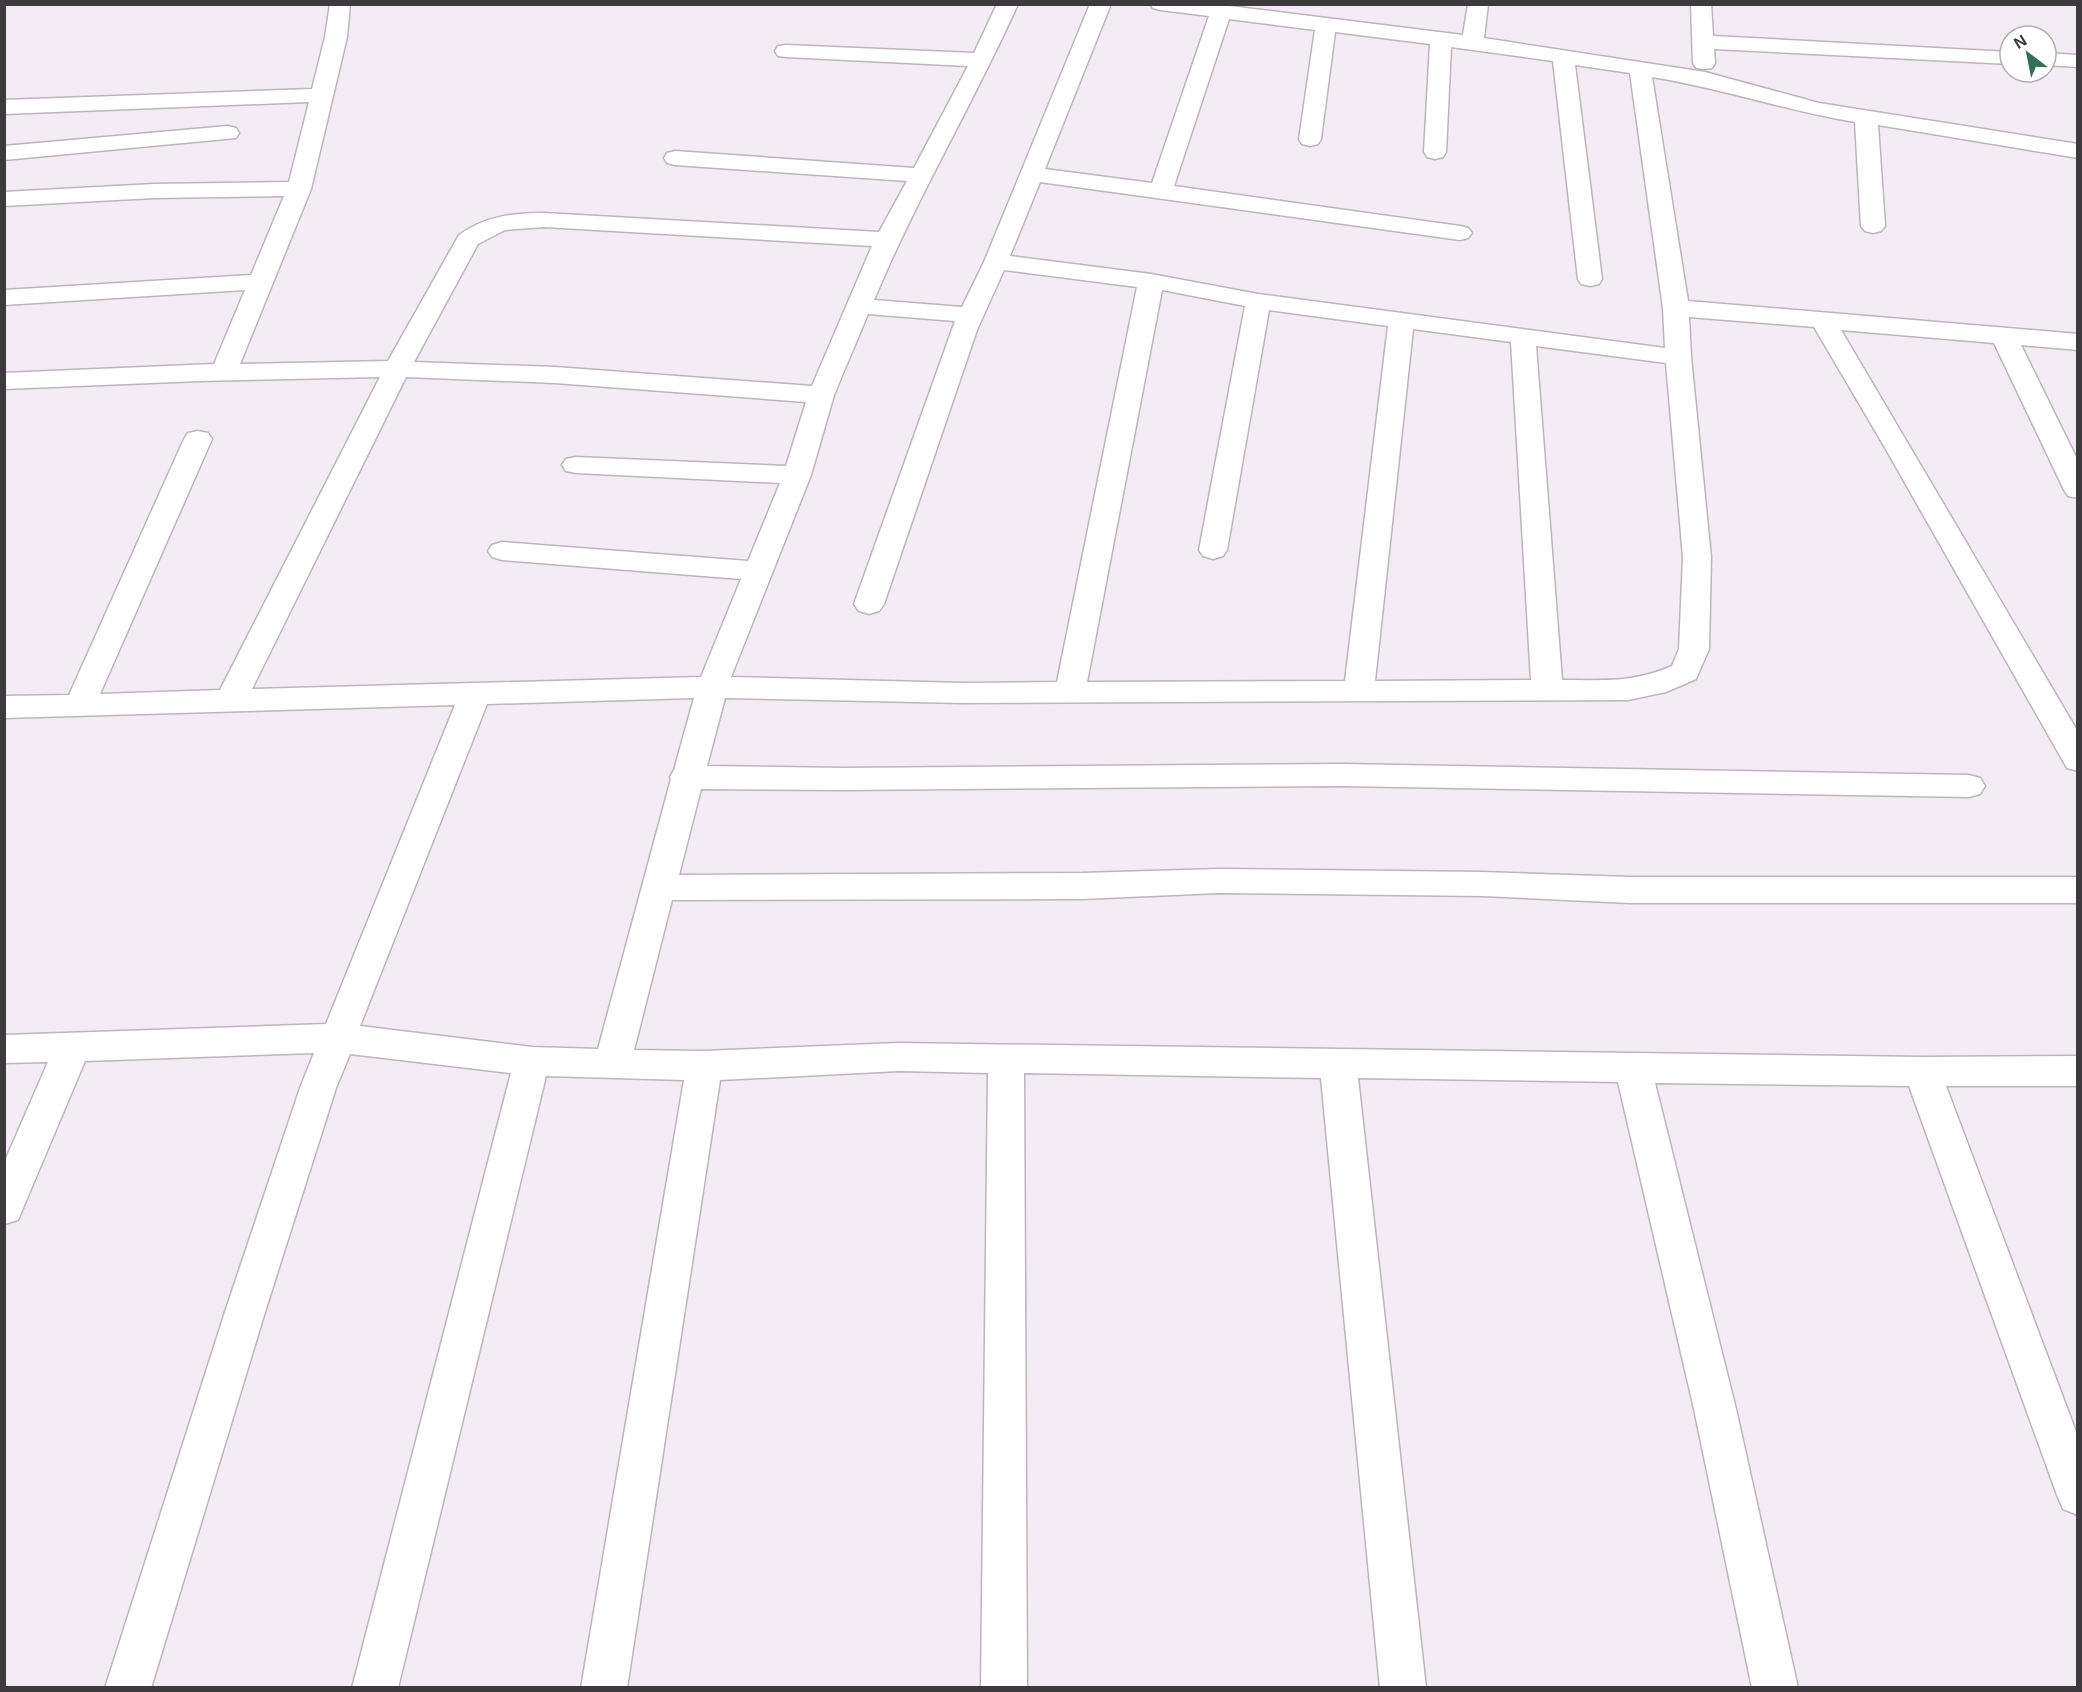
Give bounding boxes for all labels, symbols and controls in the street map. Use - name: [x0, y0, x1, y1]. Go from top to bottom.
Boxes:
- north arrow: [1998, 24, 2058, 84]
- text: N: [2011, 31, 2030, 52]

